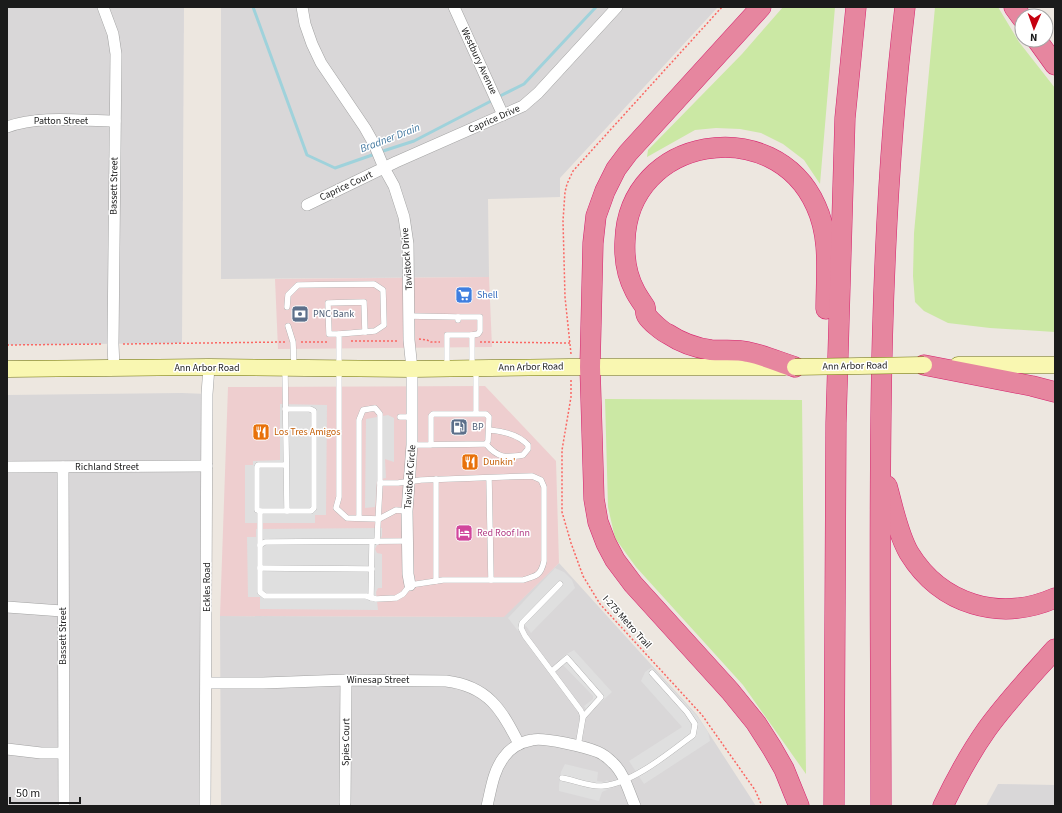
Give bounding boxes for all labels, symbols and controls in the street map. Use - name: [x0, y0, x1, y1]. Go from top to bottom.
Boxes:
- north arrow: [1014, 8, 1054, 48]
- street label: Westbury Avenue: [457, 25, 501, 97]
- text: N: [1030, 30, 1038, 45]
- street label: Caprice Drive: [466, 101, 522, 137]
- street label: Patton Street: [34, 114, 89, 128]
- water label: Bradner Drain: [358, 120, 422, 156]
- street label: Bassett Street: [106, 156, 122, 215]
- street label: Caprice Court: [317, 167, 375, 204]
- street label: Tavistock Drive: [398, 227, 416, 291]
- supermarket icon: Shell: [454, 285, 474, 305]
- place label: Shell: [477, 288, 498, 302]
- bank icon: PNC Bank: [290, 304, 310, 324]
- place label: PNC Bank: [313, 307, 354, 321]
- street label: Ann Arbor Road: [822, 358, 888, 374]
- street label: Ann Arbor Road: [498, 359, 564, 375]
- street label: Ann Arbor Road: [174, 361, 240, 375]
- fuel station icon: BP: [449, 417, 469, 437]
- place label: BP: [472, 420, 484, 434]
- restaurant icon: Los Tres Amigos: [251, 422, 271, 442]
- place label: Los Tres Amigos: [274, 425, 340, 439]
- street label: Tavistock Circle: [401, 444, 419, 510]
- restaurant icon: Dunkin': [460, 452, 480, 472]
- place label: Dunkin': [483, 455, 515, 469]
- street label: Richland Street: [75, 460, 140, 474]
- hotel icon: Red Roof Inn: [454, 523, 474, 543]
- place label: Red Roof Inn: [477, 526, 530, 540]
- street label: Eckles Road: [200, 562, 214, 612]
- street label: I-275 Metro Trail: [599, 592, 655, 652]
- street label: Bassett Street: [56, 606, 70, 665]
- street label: Winesap Street: [347, 673, 410, 687]
- street label: Spies Court: [339, 717, 353, 766]
- scale bar: [10, 779, 80, 805]
- text: 50 m: [16, 785, 40, 802]

